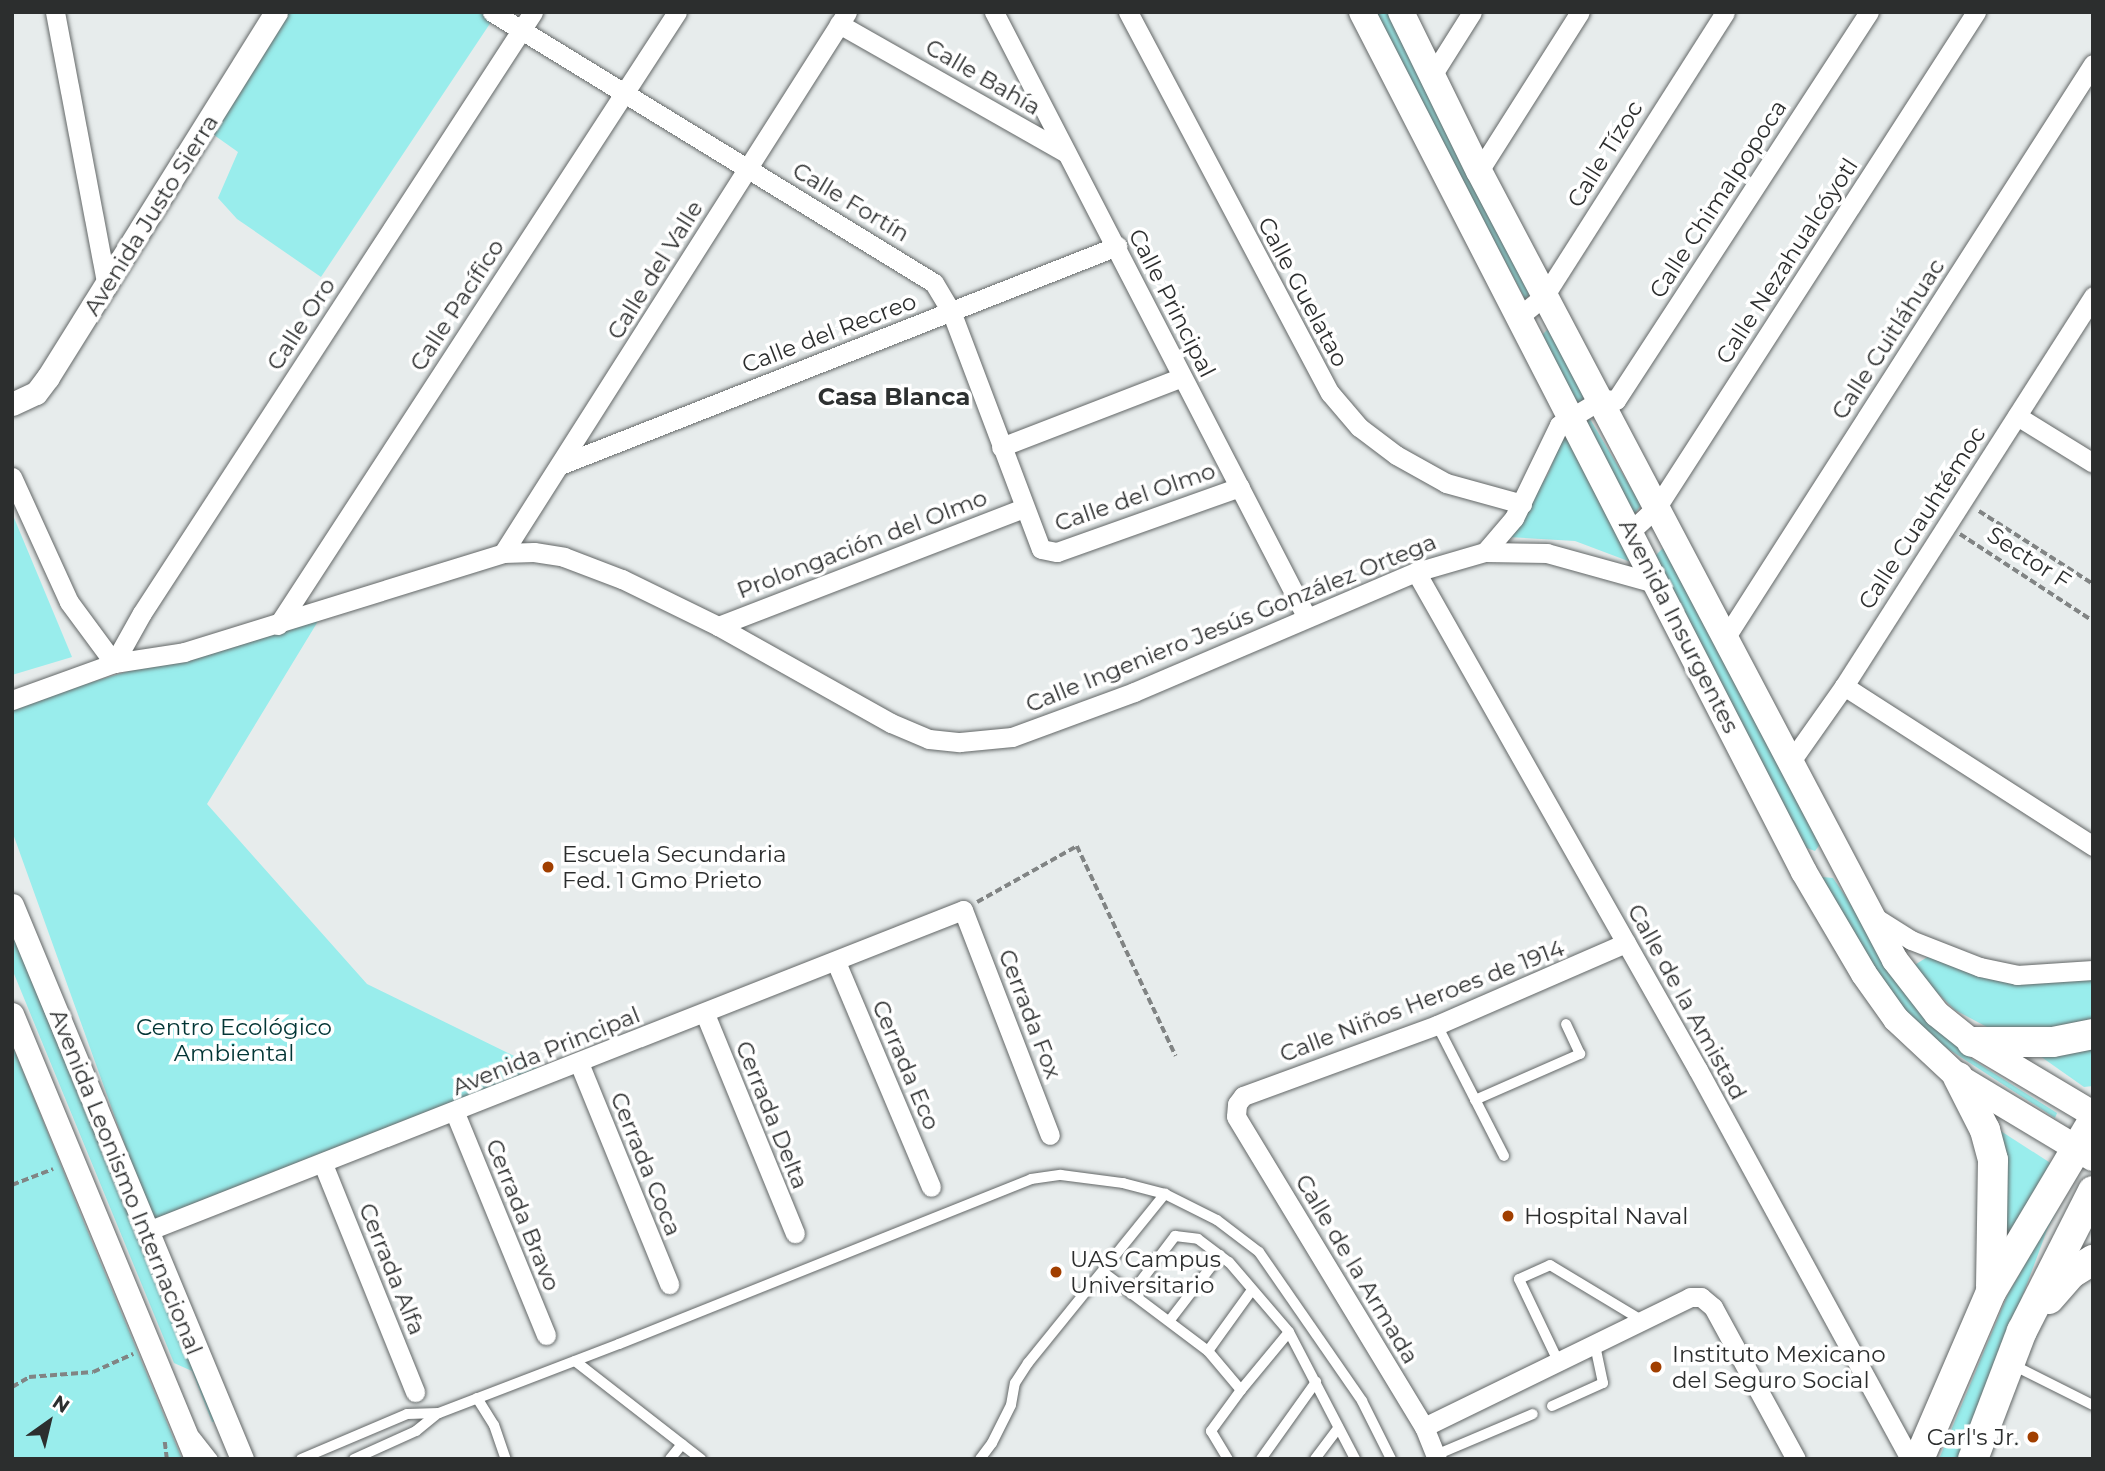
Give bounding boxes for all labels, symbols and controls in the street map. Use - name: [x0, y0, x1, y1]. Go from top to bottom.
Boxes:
- street label: Calle Bahía: [921, 33, 1045, 121]
- street label: Calle Chimalpopoca: [1644, 95, 1792, 303]
- street label: Calle Tízoc: [1561, 96, 1649, 212]
- street label: Avenida Justo Sierra: [78, 110, 224, 320]
- street label: Calle Nezahualcóyotl: [1710, 153, 1864, 369]
- street label: Calle Fortín: [788, 156, 914, 248]
- street label: Calle del Valle: [601, 196, 709, 344]
- street label: Calle Guelatao: [1252, 212, 1354, 372]
- street label: Calle Principal: [1123, 224, 1221, 382]
- street label: Calle Pacífico: [404, 234, 510, 376]
- street label: Calle Cuitláhuac: [1826, 254, 1950, 424]
- street label: Calle Oro: [261, 273, 341, 375]
- street label: Calle del Recreo: [738, 287, 920, 379]
- district label: Casa Blanca: [818, 383, 970, 411]
- street label: Calle Cuauhtémoc: [1853, 421, 1991, 615]
- street label: Calle del Olmo: [1051, 457, 1219, 537]
- street label: Prolongación del Olmo: [733, 483, 991, 605]
- street label: Avenida Insurgentes: [1613, 515, 1745, 737]
- street label: Sector F: [1982, 521, 2076, 595]
- street label: Calle Ingeniero Jesús González Ortega: [1022, 528, 1440, 718]
- place label: Escuela Secundaria Fed. 1 Gmo Prieto: [562, 840, 786, 894]
- marker: Escuela Secundaria Fed. 1 Gmo Prieto: [540, 859, 556, 875]
- street label: Calle de la Amistad: [1622, 899, 1752, 1105]
- street label: Calle Niños Heroes de 1914: [1276, 934, 1568, 1068]
- street label: Cerrada Fox: [993, 945, 1067, 1083]
- street label: Cerrada Eco: [866, 996, 946, 1134]
- street label: Avenida Principal: [448, 1001, 644, 1101]
- street label: Avenida Leonismo Internacional: [44, 1005, 208, 1359]
- park label: Centro Ecológico Ambiental: [136, 1013, 332, 1067]
- street label: Cerrada Delta: [730, 1037, 814, 1193]
- street label: Cerrada Coca: [605, 1088, 687, 1240]
- street label: Cerrada Bravo: [480, 1135, 566, 1295]
- street label: Calle de la Armada: [1290, 1169, 1424, 1369]
- street label: Cerrada Alfa: [353, 1199, 431, 1339]
- place label: Hospital Naval: [1524, 1202, 1688, 1230]
- marker: Hospital Naval: [1498, 1206, 1518, 1226]
- place label: UAS Campus Universitario: [1070, 1245, 1221, 1299]
- marker: UAS Campus Universitario: [1048, 1264, 1064, 1280]
- place label: Instituto Mexicano del Seguro Social: [1672, 1340, 1886, 1394]
- marker: Instituto Mexicano del Seguro Social: [1646, 1357, 1666, 1377]
- north arrow: [14, 1387, 84, 1457]
- text: N: [48, 1390, 74, 1418]
- place label: Carl's Jr.: [1927, 1423, 2019, 1451]
- marker: Carl's Jr.: [2025, 1429, 2041, 1445]

